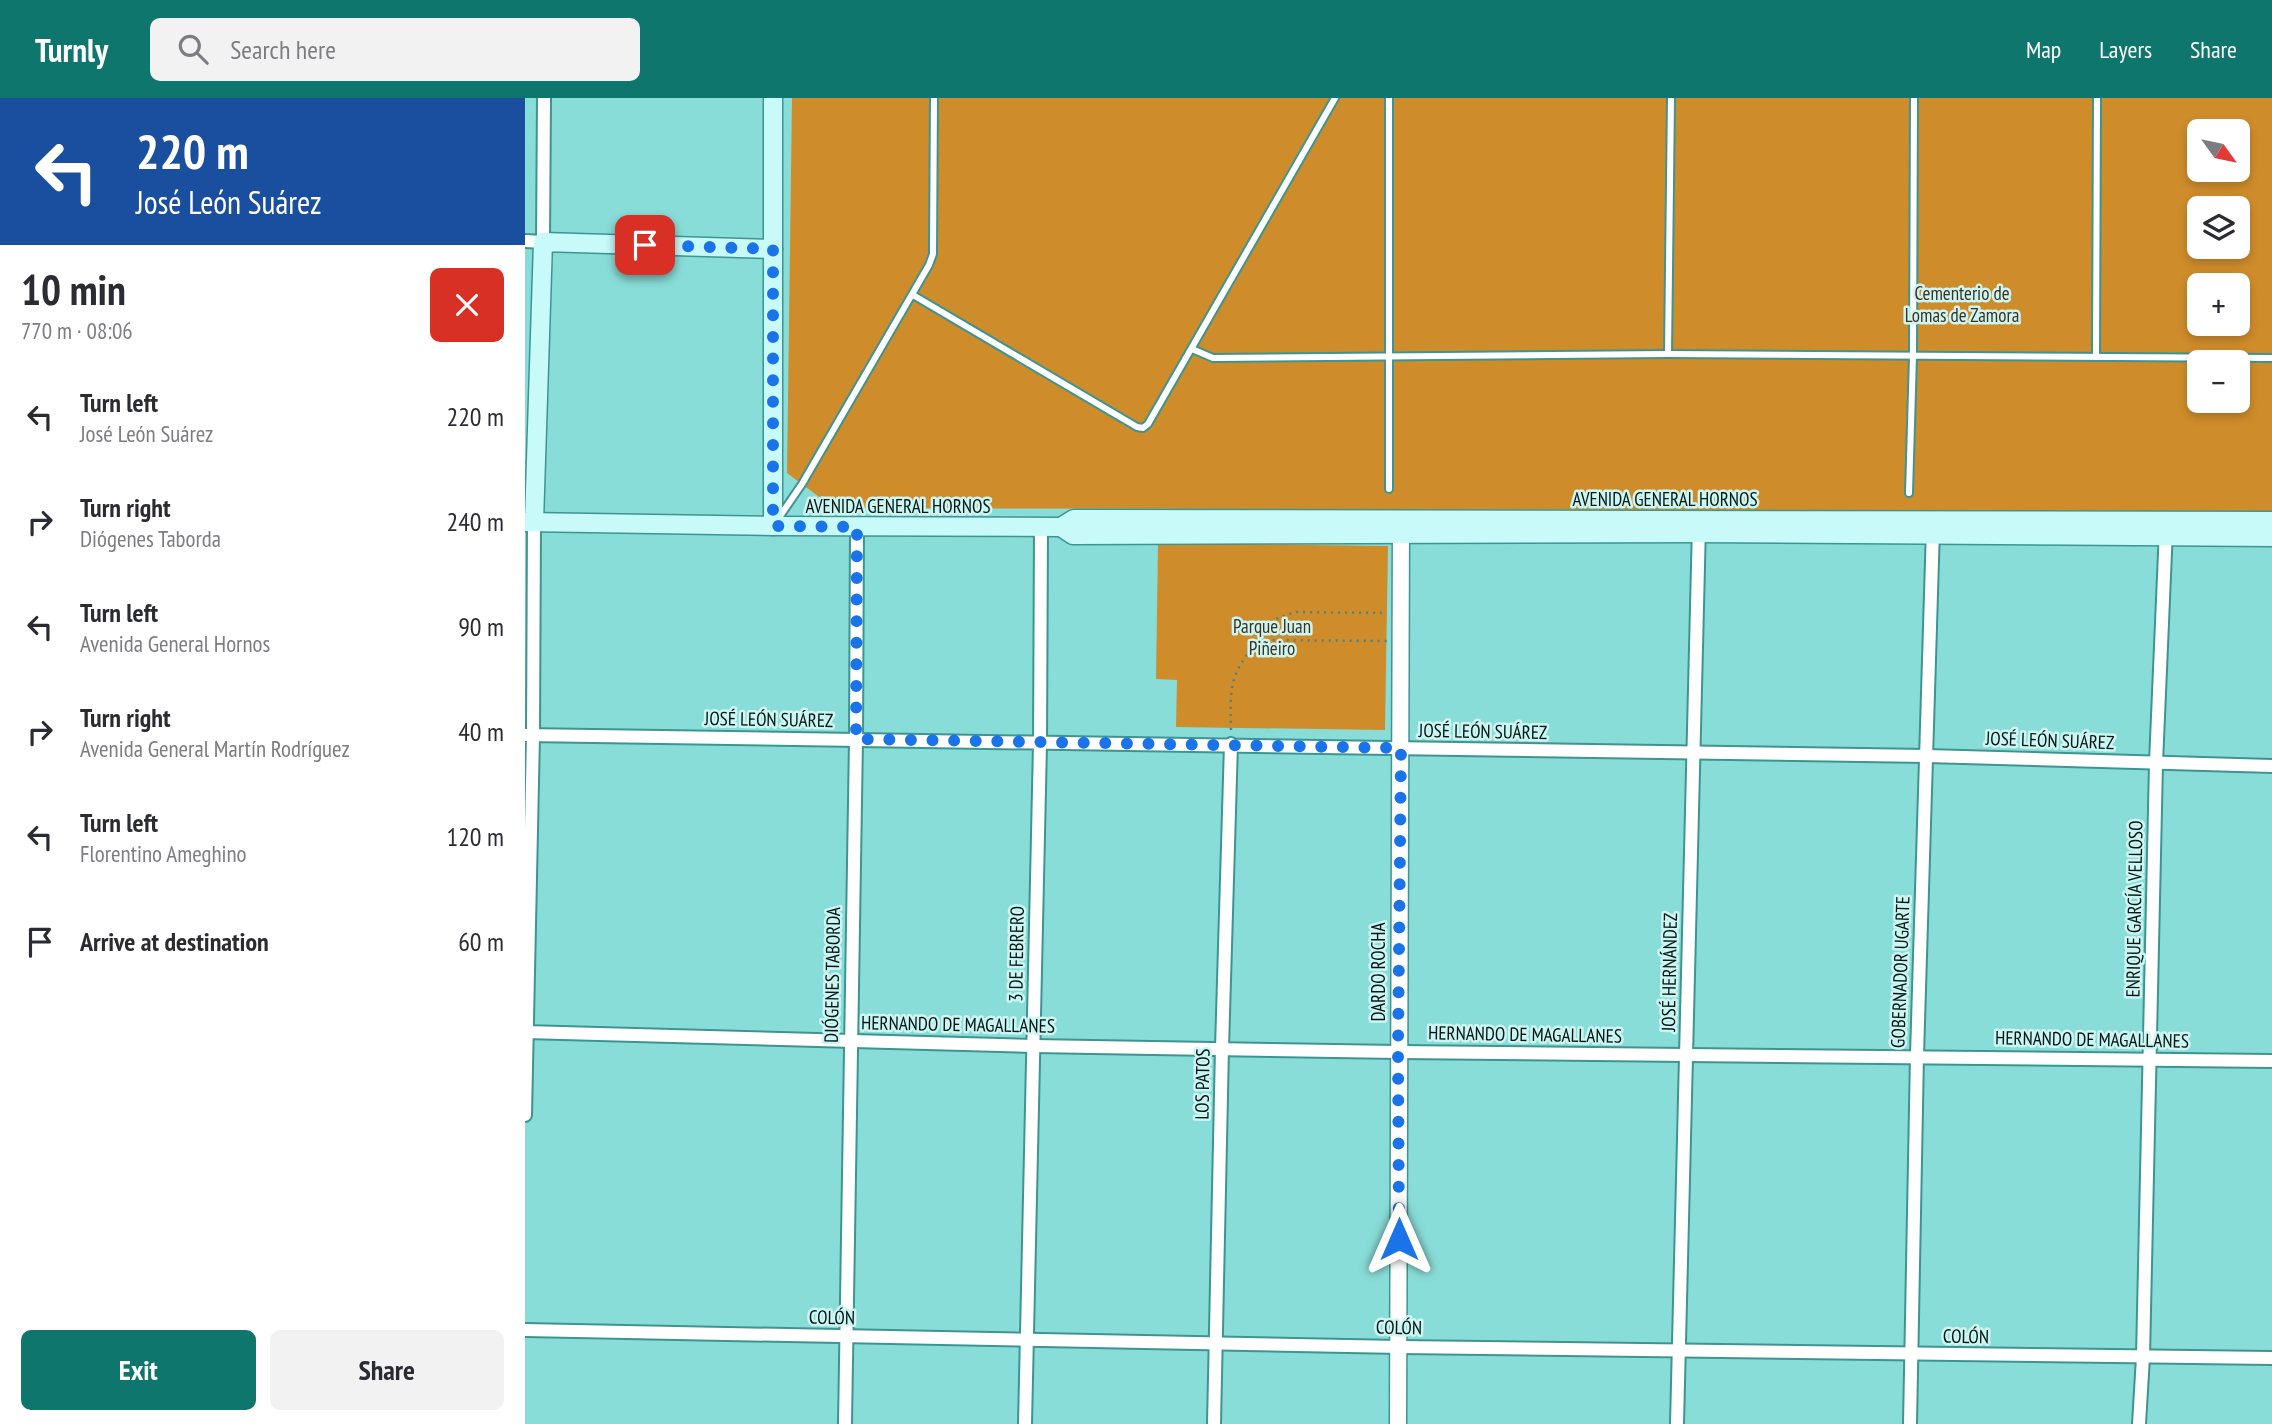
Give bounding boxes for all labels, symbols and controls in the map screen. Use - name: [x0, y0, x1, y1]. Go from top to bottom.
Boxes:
- search box: [150, 18, 640, 81]
- text: Turnly: [35, 28, 108, 71]
- icon: search: [174, 30, 212, 68]
- text: Search here: [230, 33, 336, 66]
- text: Map: [2026, 34, 2061, 65]
- text: Layers: [2099, 34, 2152, 65]
- text: Share: [2190, 34, 2237, 65]
- text: 220 m: [136, 119, 249, 183]
- north arrow: [2187, 119, 2251, 182]
- map controls: [2187, 119, 2250, 413]
- icon: left: [21, 126, 112, 217]
- text: José León Suárez: [136, 181, 321, 223]
- button: layers: [2187, 196, 2250, 259]
- pin: [615, 215, 675, 275]
- icon: arrive: [626, 226, 664, 264]
- text: 10 min: [21, 262, 126, 317]
- button: close: [430, 268, 504, 342]
- button: +: [2187, 273, 2250, 336]
- park label: Cementerio de Lomas de Zamora: [1905, 281, 2019, 327]
- text: 770 m · 08:06: [21, 316, 133, 345]
- button: −: [2187, 350, 2250, 413]
- text: Turn left: [80, 386, 158, 419]
- icon: left: [21, 398, 59, 436]
- text: 220 m: [446, 400, 504, 433]
- text: José León Suárez: [80, 419, 213, 448]
- street label: AVENIDA GENERAL HORNOS: [1572, 487, 1758, 511]
- text: Turn right: [80, 491, 171, 524]
- street label: AVENIDA GENERAL HORNOS: [805, 494, 991, 518]
- icon: right: [21, 503, 59, 541]
- text: 240 m: [446, 505, 504, 538]
- text: Diógenes Taborda: [80, 524, 221, 553]
- text: Turn left: [80, 596, 158, 629]
- icon: left: [21, 608, 59, 646]
- text: 90 m: [458, 610, 504, 643]
- park label: Parque Juan Piñeiro: [1233, 614, 1311, 660]
- text: Avenida General Hornos: [80, 629, 270, 658]
- text: Turn right: [80, 701, 171, 734]
- street label: JOSÉ LEÓN SUÁREZ: [703, 706, 834, 732]
- icon: right: [21, 713, 59, 751]
- text: 40 m: [458, 715, 504, 748]
- street label: JOSÉ LEÓN SUÁREZ: [1417, 718, 1548, 744]
- street label: JOSÉ LEÓN SUÁREZ: [1984, 726, 2115, 754]
- text: Avenida General Martín Rodríguez: [80, 734, 350, 763]
- text: Turn left: [80, 806, 158, 839]
- icon: left: [21, 818, 59, 856]
- text: 120 m: [446, 820, 504, 853]
- street label: ENRIQUE GARCÍA VELLOSO: [2120, 820, 2148, 998]
- text: Florentino Ameghino: [80, 839, 247, 868]
- street label: GOBERNADOR UGARTE: [1885, 896, 1915, 1048]
- street label: 3 DE FEBRERO: [1003, 906, 1029, 1002]
- street label: DIÓGENES TABORDA: [819, 907, 845, 1043]
- street label: JOSÉ HERNÁNDEZ: [1656, 912, 1682, 1033]
- street label: DARDO ROCHA: [1366, 922, 1390, 1022]
- icon: arrive: [21, 923, 59, 961]
- text: Arrive at destination: [80, 925, 269, 958]
- text: 60 m: [458, 925, 504, 958]
- street label: HERNANDO DE MAGALLANES: [861, 1010, 1055, 1038]
- street label: HERNANDO DE MAGALLANES: [1428, 1020, 1622, 1048]
- street label: HERNANDO DE MAGALLANES: [1995, 1025, 2189, 1053]
- street label: LOS PATOS: [1189, 1048, 1215, 1120]
- position arrow: [1362, 1202, 1436, 1276]
- street label: COLÓN: [809, 1305, 855, 1329]
- street label: COLÓN: [1376, 1315, 1422, 1339]
- street label: COLÓN: [1943, 1324, 1989, 1348]
- button: Exit: [21, 1330, 256, 1410]
- button: Share: [270, 1330, 504, 1410]

